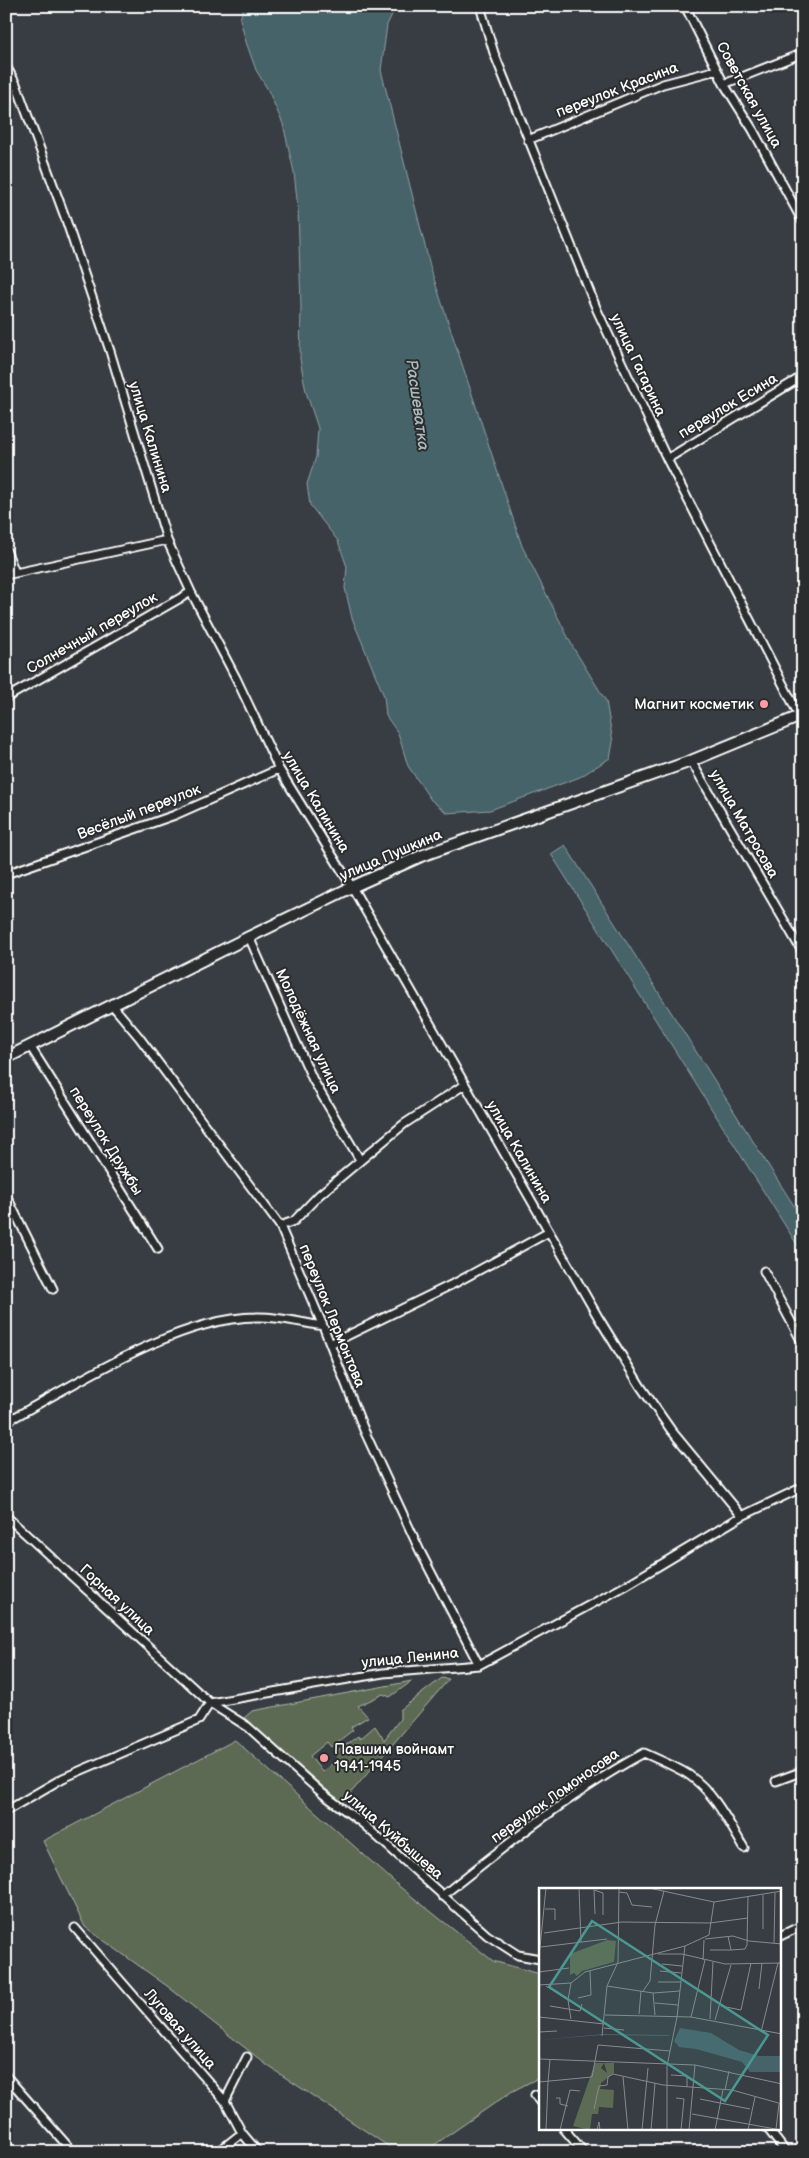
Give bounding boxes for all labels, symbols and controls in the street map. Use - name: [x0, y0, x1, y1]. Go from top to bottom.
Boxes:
- street label: Советская улица: [712, 38, 786, 152]
- street label: переулок Красина: [553, 58, 681, 122]
- street label: улица Гагарина: [606, 311, 670, 420]
- water label: Расшеватка: [401, 358, 433, 452]
- street label: переулок Есина: [675, 369, 781, 443]
- street label: улица Калинина: [124, 379, 176, 495]
- street label: Солнечный переулок: [23, 588, 161, 678]
- place label: Магнит косметик: [634, 695, 754, 714]
- marker: Магнит косметик: [758, 698, 770, 710]
- street label: улица Калинина: [278, 748, 354, 856]
- street label: улица Матросова: [705, 766, 783, 882]
- street label: Весёлый переулок: [75, 780, 203, 844]
- street label: улица Пушкина: [337, 825, 445, 885]
- street label: Молодёжная улица: [271, 966, 345, 1096]
- street label: переулок Дружбы: [65, 1083, 147, 1199]
- street label: улица Калинина: [482, 1097, 556, 1207]
- street label: переулок Лермонтова: [295, 1242, 370, 1391]
- street label: Горная улица: [75, 1560, 159, 1640]
- street label: улица Ленина: [360, 1643, 460, 1673]
- place label: Павшим войнамт 1941-1945: [334, 1740, 454, 1776]
- street label: переулок Ломоносова: [487, 1744, 623, 1848]
- marker: Павшим войнамт 1941-1945: [318, 1752, 330, 1764]
- street label: улица Куйбышева: [339, 1786, 447, 1884]
- inset map: [539, 1888, 782, 2130]
- street label: Луговая улица: [139, 1984, 220, 2073]

